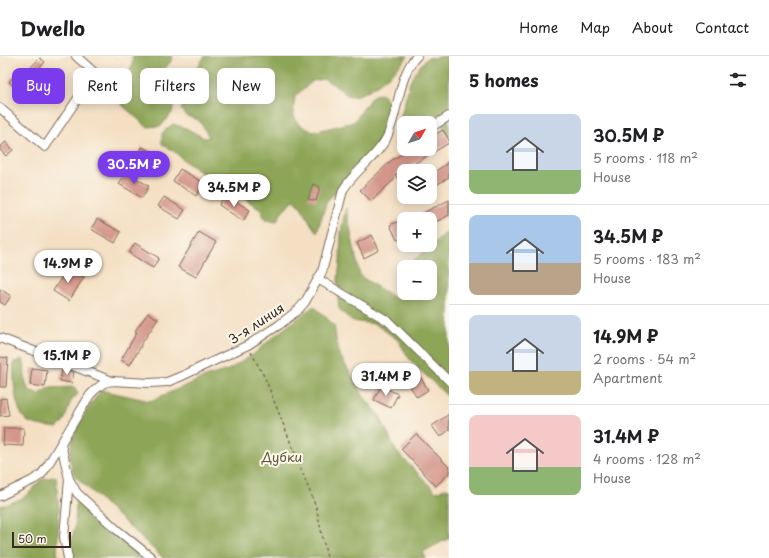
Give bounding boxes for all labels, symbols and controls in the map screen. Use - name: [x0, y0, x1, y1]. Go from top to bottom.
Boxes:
- text: Dwello: [20, 14, 85, 42]
- text: Home: [519, 17, 558, 38]
- text: Map: [580, 17, 610, 38]
- text: About: [632, 17, 673, 38]
- text: Contact: [695, 17, 749, 38]
- text: 5 homes: [469, 67, 539, 93]
- chip: Buy: [12, 68, 65, 104]
- chip: Rent: [73, 68, 132, 104]
- chip: Filters: [140, 68, 209, 104]
- chip: New: [217, 68, 275, 104]
- icon: filters: [727, 69, 749, 91]
- north arrow: [397, 116, 437, 156]
- map controls: [397, 116, 437, 300]
- text: 30.5M ₽: [593, 122, 664, 148]
- icon: home: [501, 130, 549, 178]
- text: 5 rooms · 118 m²: [593, 148, 698, 167]
- pin: 30.5M ₽: [97, 151, 171, 185]
- text: 30.5M ₽: [107, 154, 161, 173]
- button: layers: [397, 164, 437, 204]
- text: House: [593, 167, 631, 186]
- pin: 34.5M ₽: [197, 174, 271, 208]
- text: 34.5M ₽: [207, 177, 261, 196]
- button: +: [397, 212, 437, 252]
- text: 34.5M ₽: [593, 223, 663, 249]
- icon: home: [501, 231, 549, 279]
- text: 5 rooms · 183 m²: [593, 249, 701, 268]
- pin: 14.9M ₽: [31, 250, 105, 284]
- text: 14.9M ₽: [43, 253, 93, 272]
- button: −: [397, 260, 437, 300]
- text: House: [593, 268, 631, 287]
- street label: 3-я линия: [224, 298, 288, 348]
- text: 14.9M ₽: [593, 323, 658, 349]
- icon: home: [501, 331, 549, 379]
- pin: 15.1M ₽: [30, 342, 104, 376]
- text: 15.1M ₽: [43, 345, 91, 364]
- text: 2 rooms · 54 m²: [593, 349, 696, 368]
- pin: 31.4M ₽: [349, 363, 423, 397]
- text: 31.4M ₽: [361, 366, 411, 385]
- text: Apartment: [593, 368, 662, 387]
- text: 31.4M ₽: [593, 423, 659, 449]
- icon: home: [501, 431, 549, 479]
- park label: Дубки: [261, 447, 302, 466]
- text: 4 rooms · 128 m²: [593, 449, 701, 468]
- text: House: [593, 468, 631, 487]
- scale bar: [12, 530, 71, 549]
- text: 50 m: [18, 530, 47, 547]

